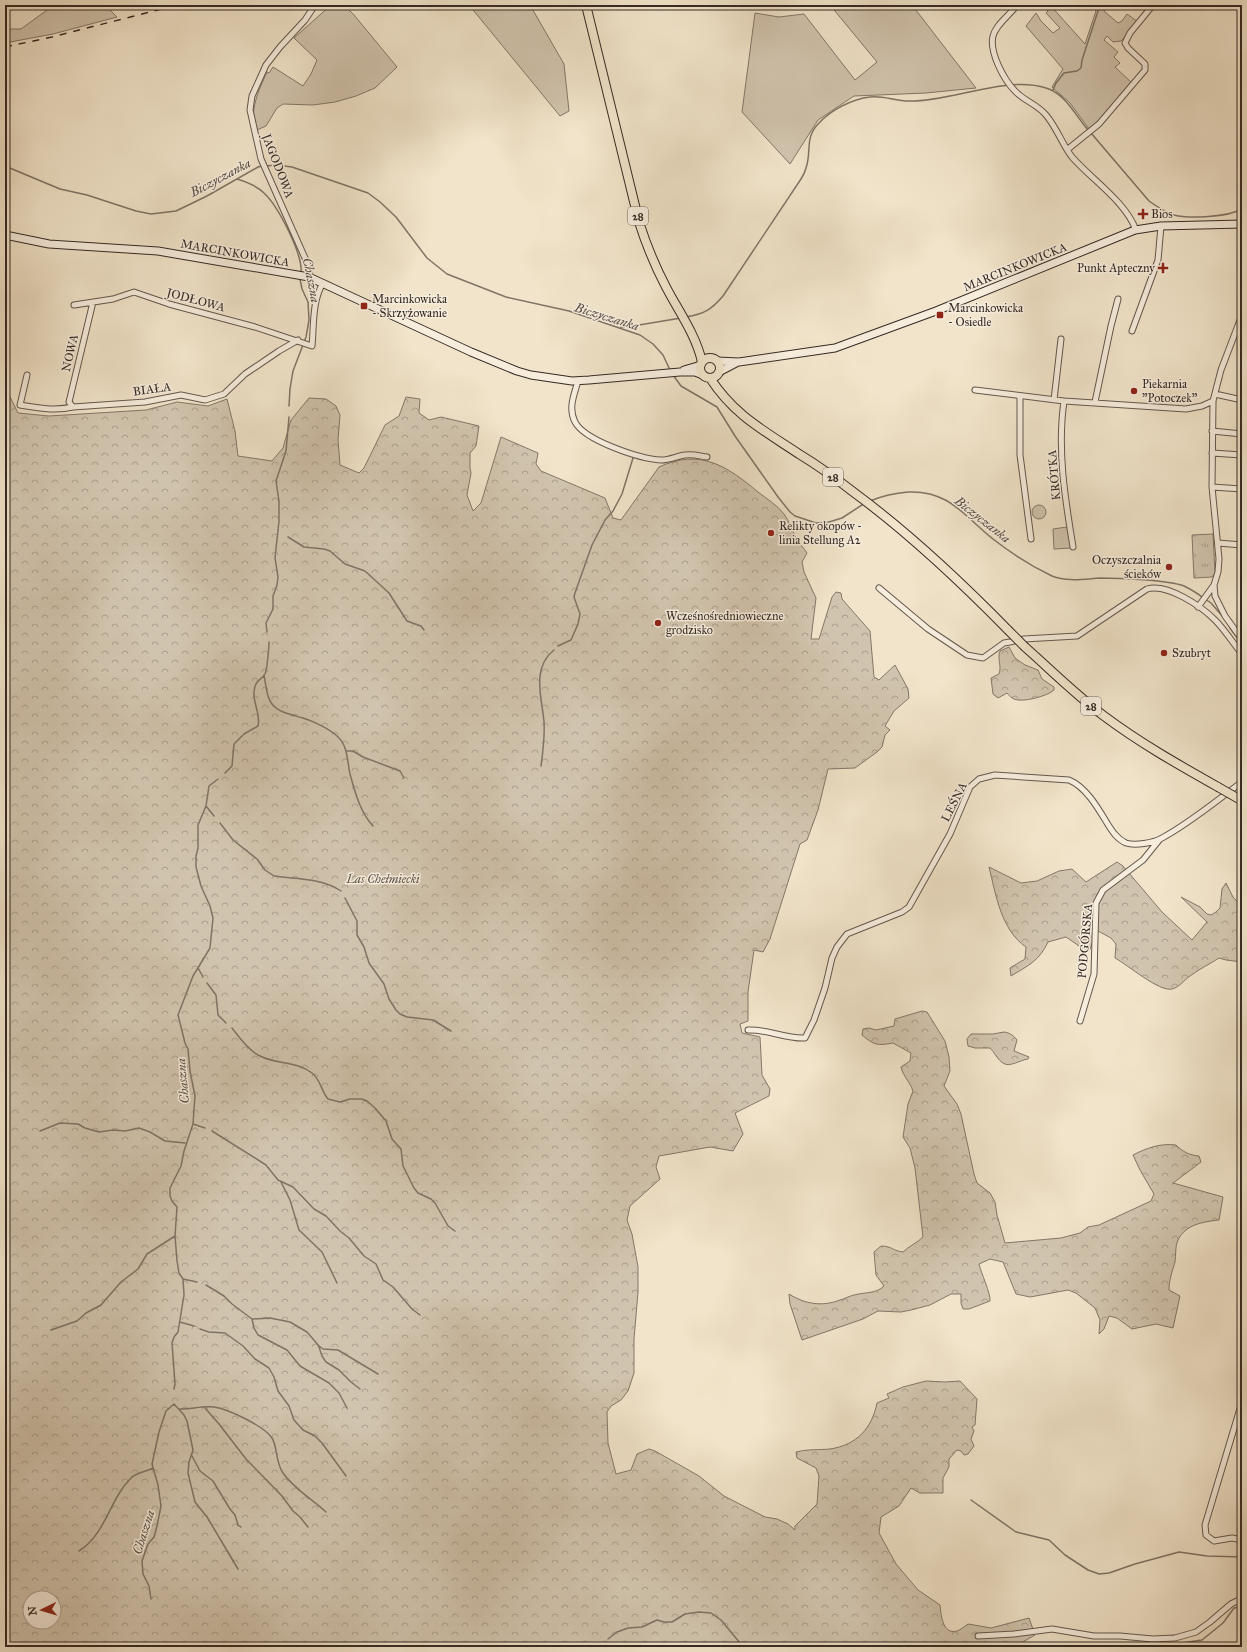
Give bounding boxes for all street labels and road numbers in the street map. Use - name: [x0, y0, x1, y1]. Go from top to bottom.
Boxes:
- street label: JAGODOWA: [258, 130, 297, 200]
- road number: 28: [628, 207, 648, 225]
- street label: MARCINKOWICKA: [179, 237, 291, 269]
- street label: MARCINKOWICKA: [961, 240, 1069, 294]
- street label: JODŁOWA: [163, 285, 227, 315]
- street label: NOWA: [59, 333, 81, 373]
- street label: BIAŁA: [132, 379, 172, 399]
- street label: KRÓTKA: [1043, 449, 1063, 501]
- road number: 28: [823, 468, 843, 486]
- road number: 28: [1081, 697, 1101, 715]
- street label: LEŚNA: [936, 779, 970, 824]
- street label: PODGÓRSKA: [1073, 903, 1095, 979]

